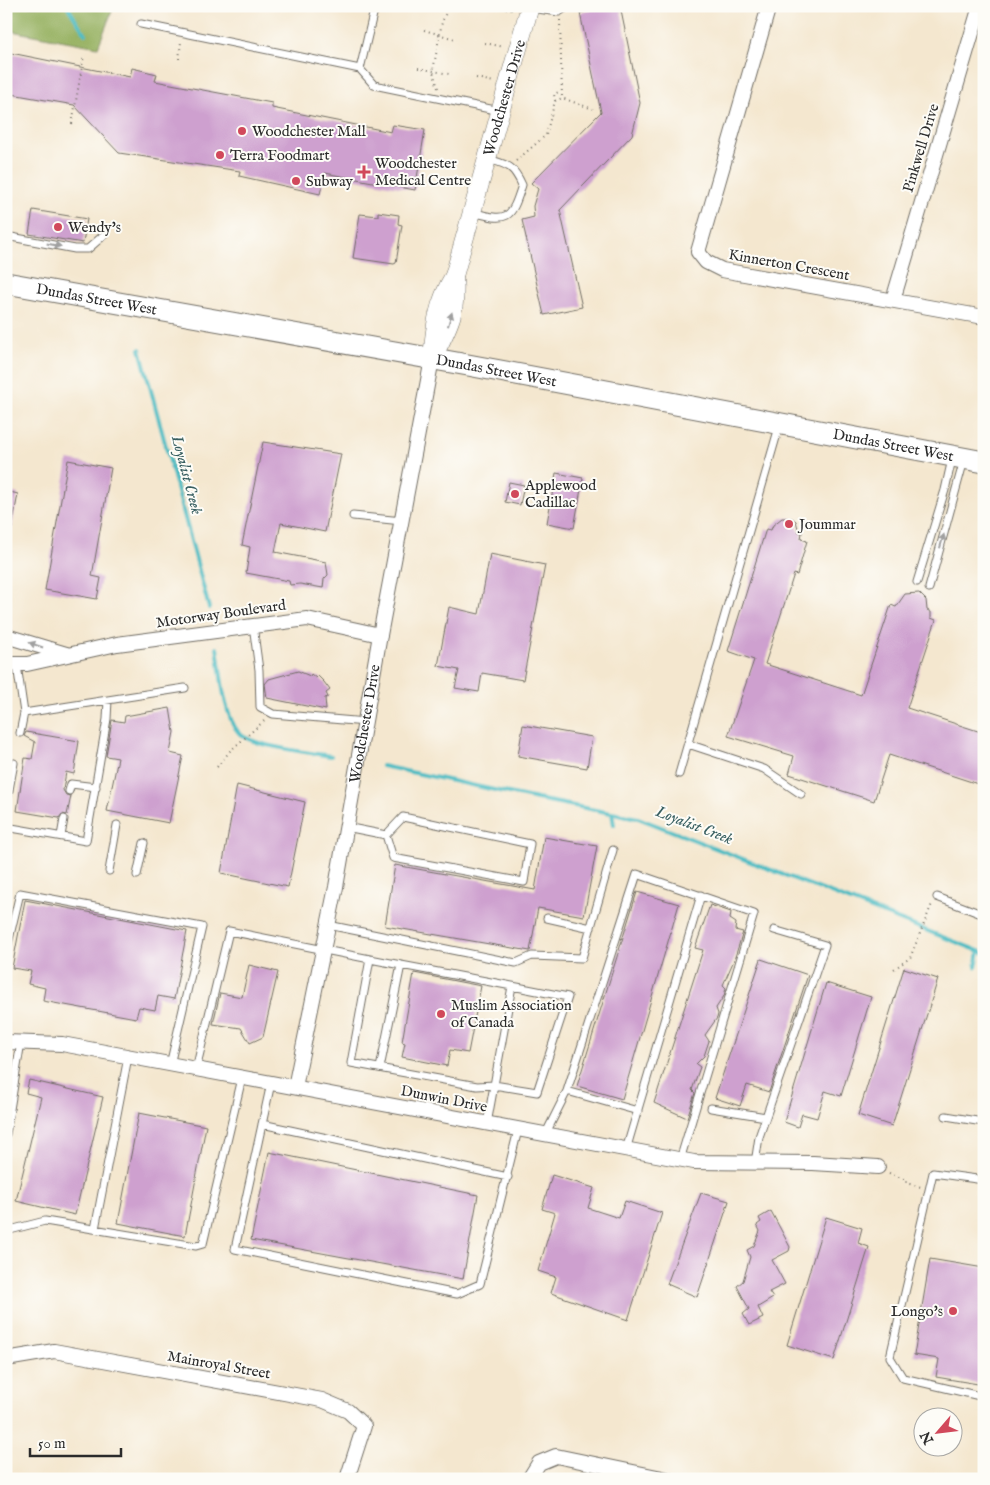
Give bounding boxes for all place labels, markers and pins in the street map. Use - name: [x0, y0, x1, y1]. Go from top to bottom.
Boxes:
- place label: Woodchester Mall: [252, 122, 367, 141]
- marker: Woodchester Mall: [236, 125, 248, 137]
- place label: Terra Foodmart: [230, 146, 330, 165]
- marker: Terra Foodmart: [214, 149, 226, 161]
- place label: Woodchester Medical Centre: [375, 154, 471, 190]
- marker: Woodchester Medical Centre: [357, 165, 371, 179]
- place label: Subway: [306, 172, 353, 191]
- marker: Subway: [290, 175, 302, 187]
- place label: Wendy's: [68, 218, 121, 237]
- marker: Wendy's: [52, 221, 64, 233]
- place label: Applewood Cadillac: [524, 476, 597, 512]
- marker: Applewood Cadillac: [509, 488, 521, 500]
- place label: Joummar: [797, 515, 856, 534]
- marker: Joummar: [783, 518, 795, 530]
- place label: Muslim Association of Canada: [451, 996, 572, 1032]
- marker: Muslim Association of Canada: [435, 1008, 447, 1020]
- place label: Longo's: [891, 1302, 943, 1321]
- marker: Longo's: [947, 1305, 959, 1317]

